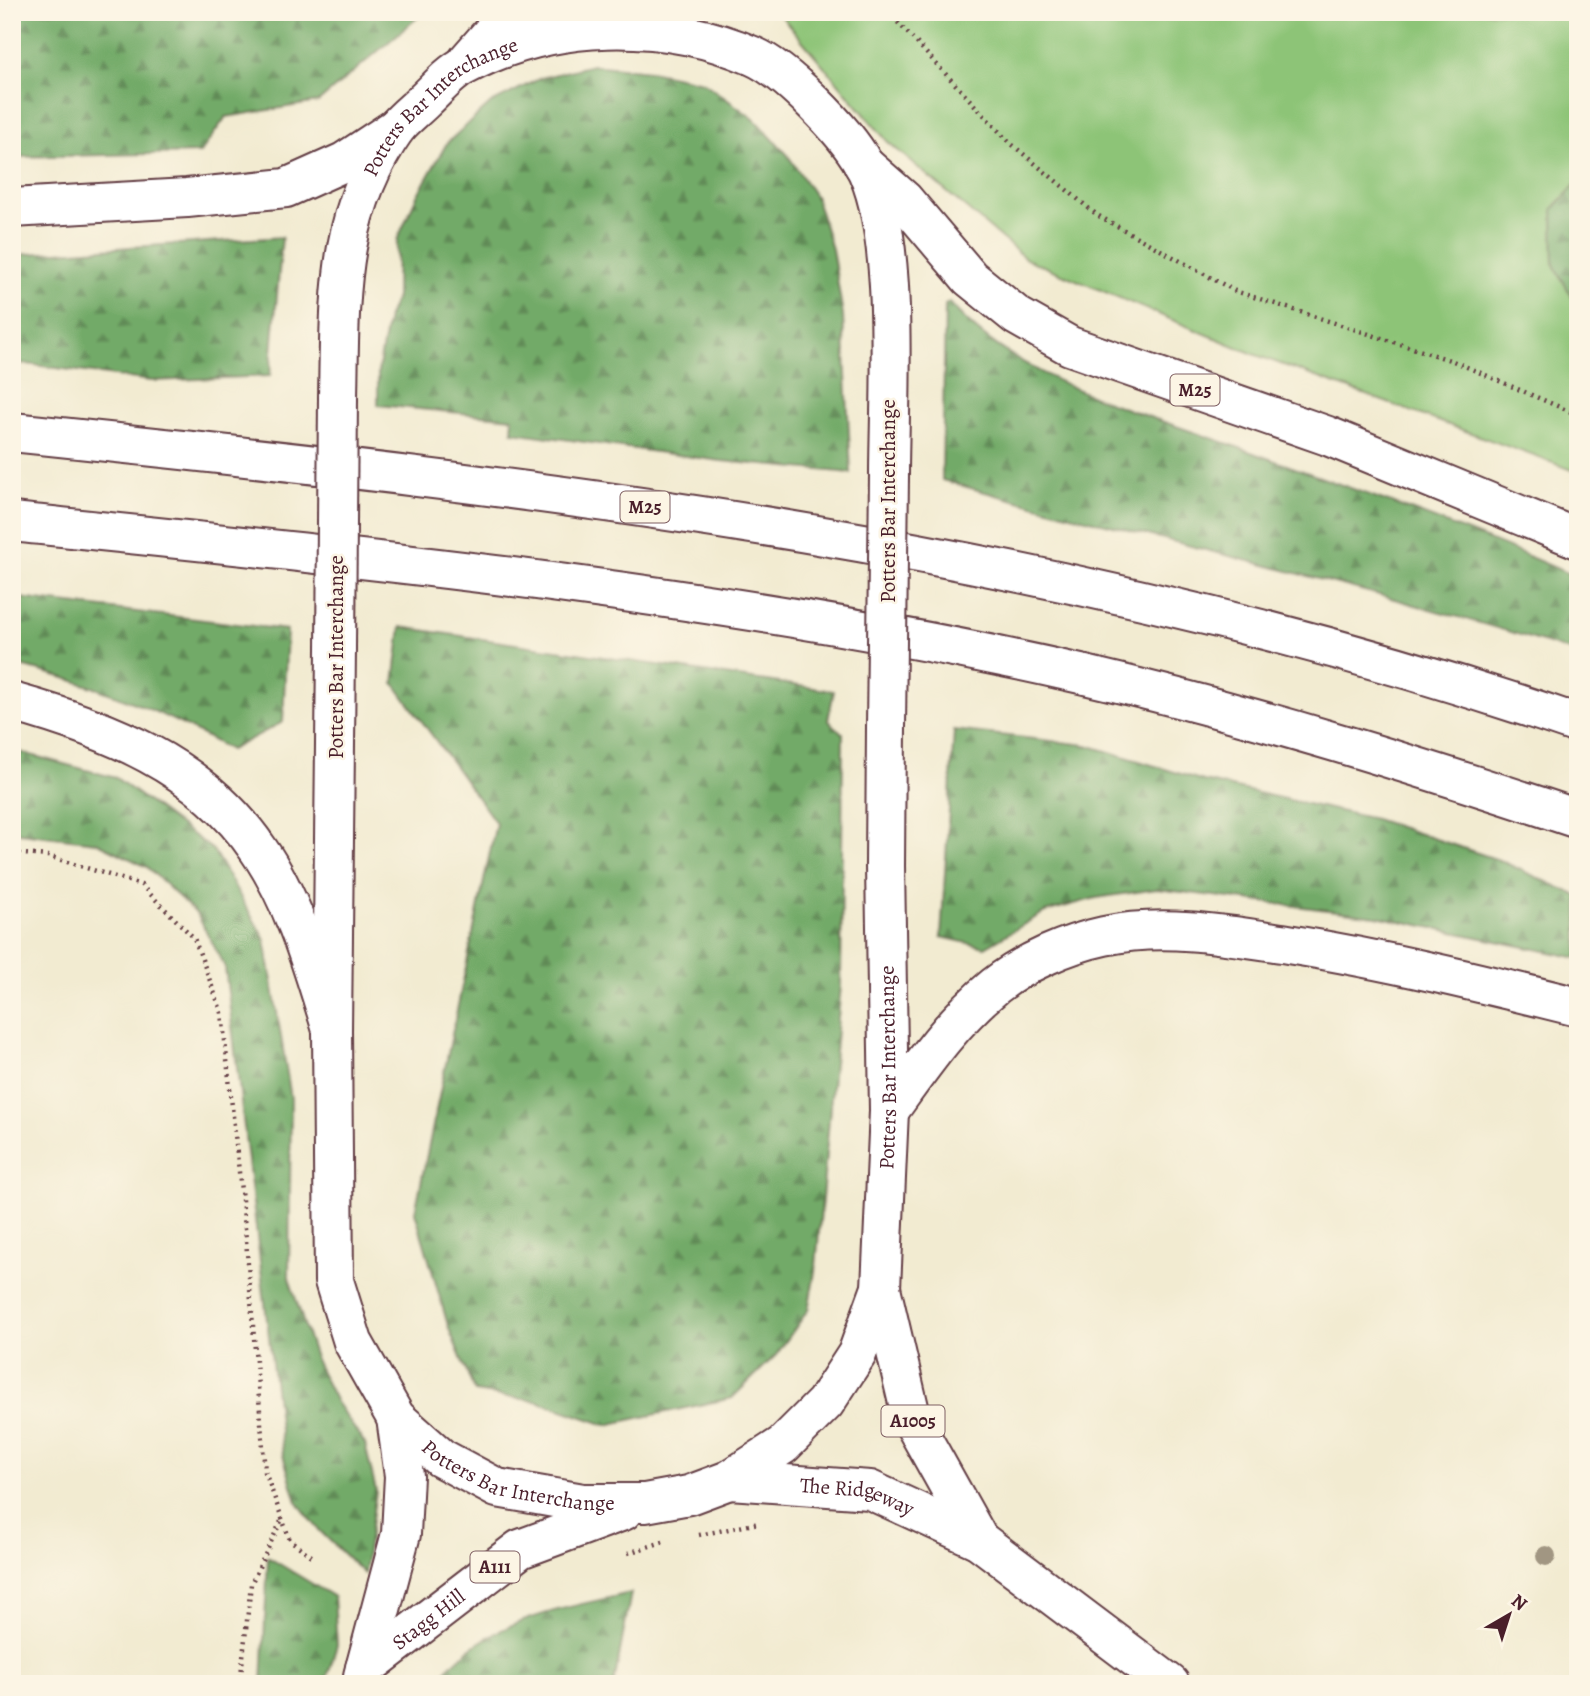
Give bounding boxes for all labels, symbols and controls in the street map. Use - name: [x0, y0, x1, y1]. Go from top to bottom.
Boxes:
- street label: Potters Bar Interchange: [356, 30, 521, 181]
- road number: M25: [1170, 374, 1220, 406]
- street label: Potters Bar Interchange: [874, 399, 902, 603]
- road number: M25: [620, 492, 670, 522]
- street label: Potters Bar Interchange: [322, 555, 350, 759]
- street label: Potters Bar Interchange: [872, 965, 903, 1170]
- road number: A1005: [881, 1406, 944, 1436]
- street label: Potters Bar Interchange: [416, 1433, 615, 1517]
- street label: The Ridgeway: [799, 1471, 919, 1523]
- road number: A111: [470, 1552, 520, 1582]
- north arrow: [1474, 1580, 1544, 1650]
- street label: Stagg Hill: [386, 1582, 471, 1656]
- text: N: [1506, 1588, 1533, 1617]

